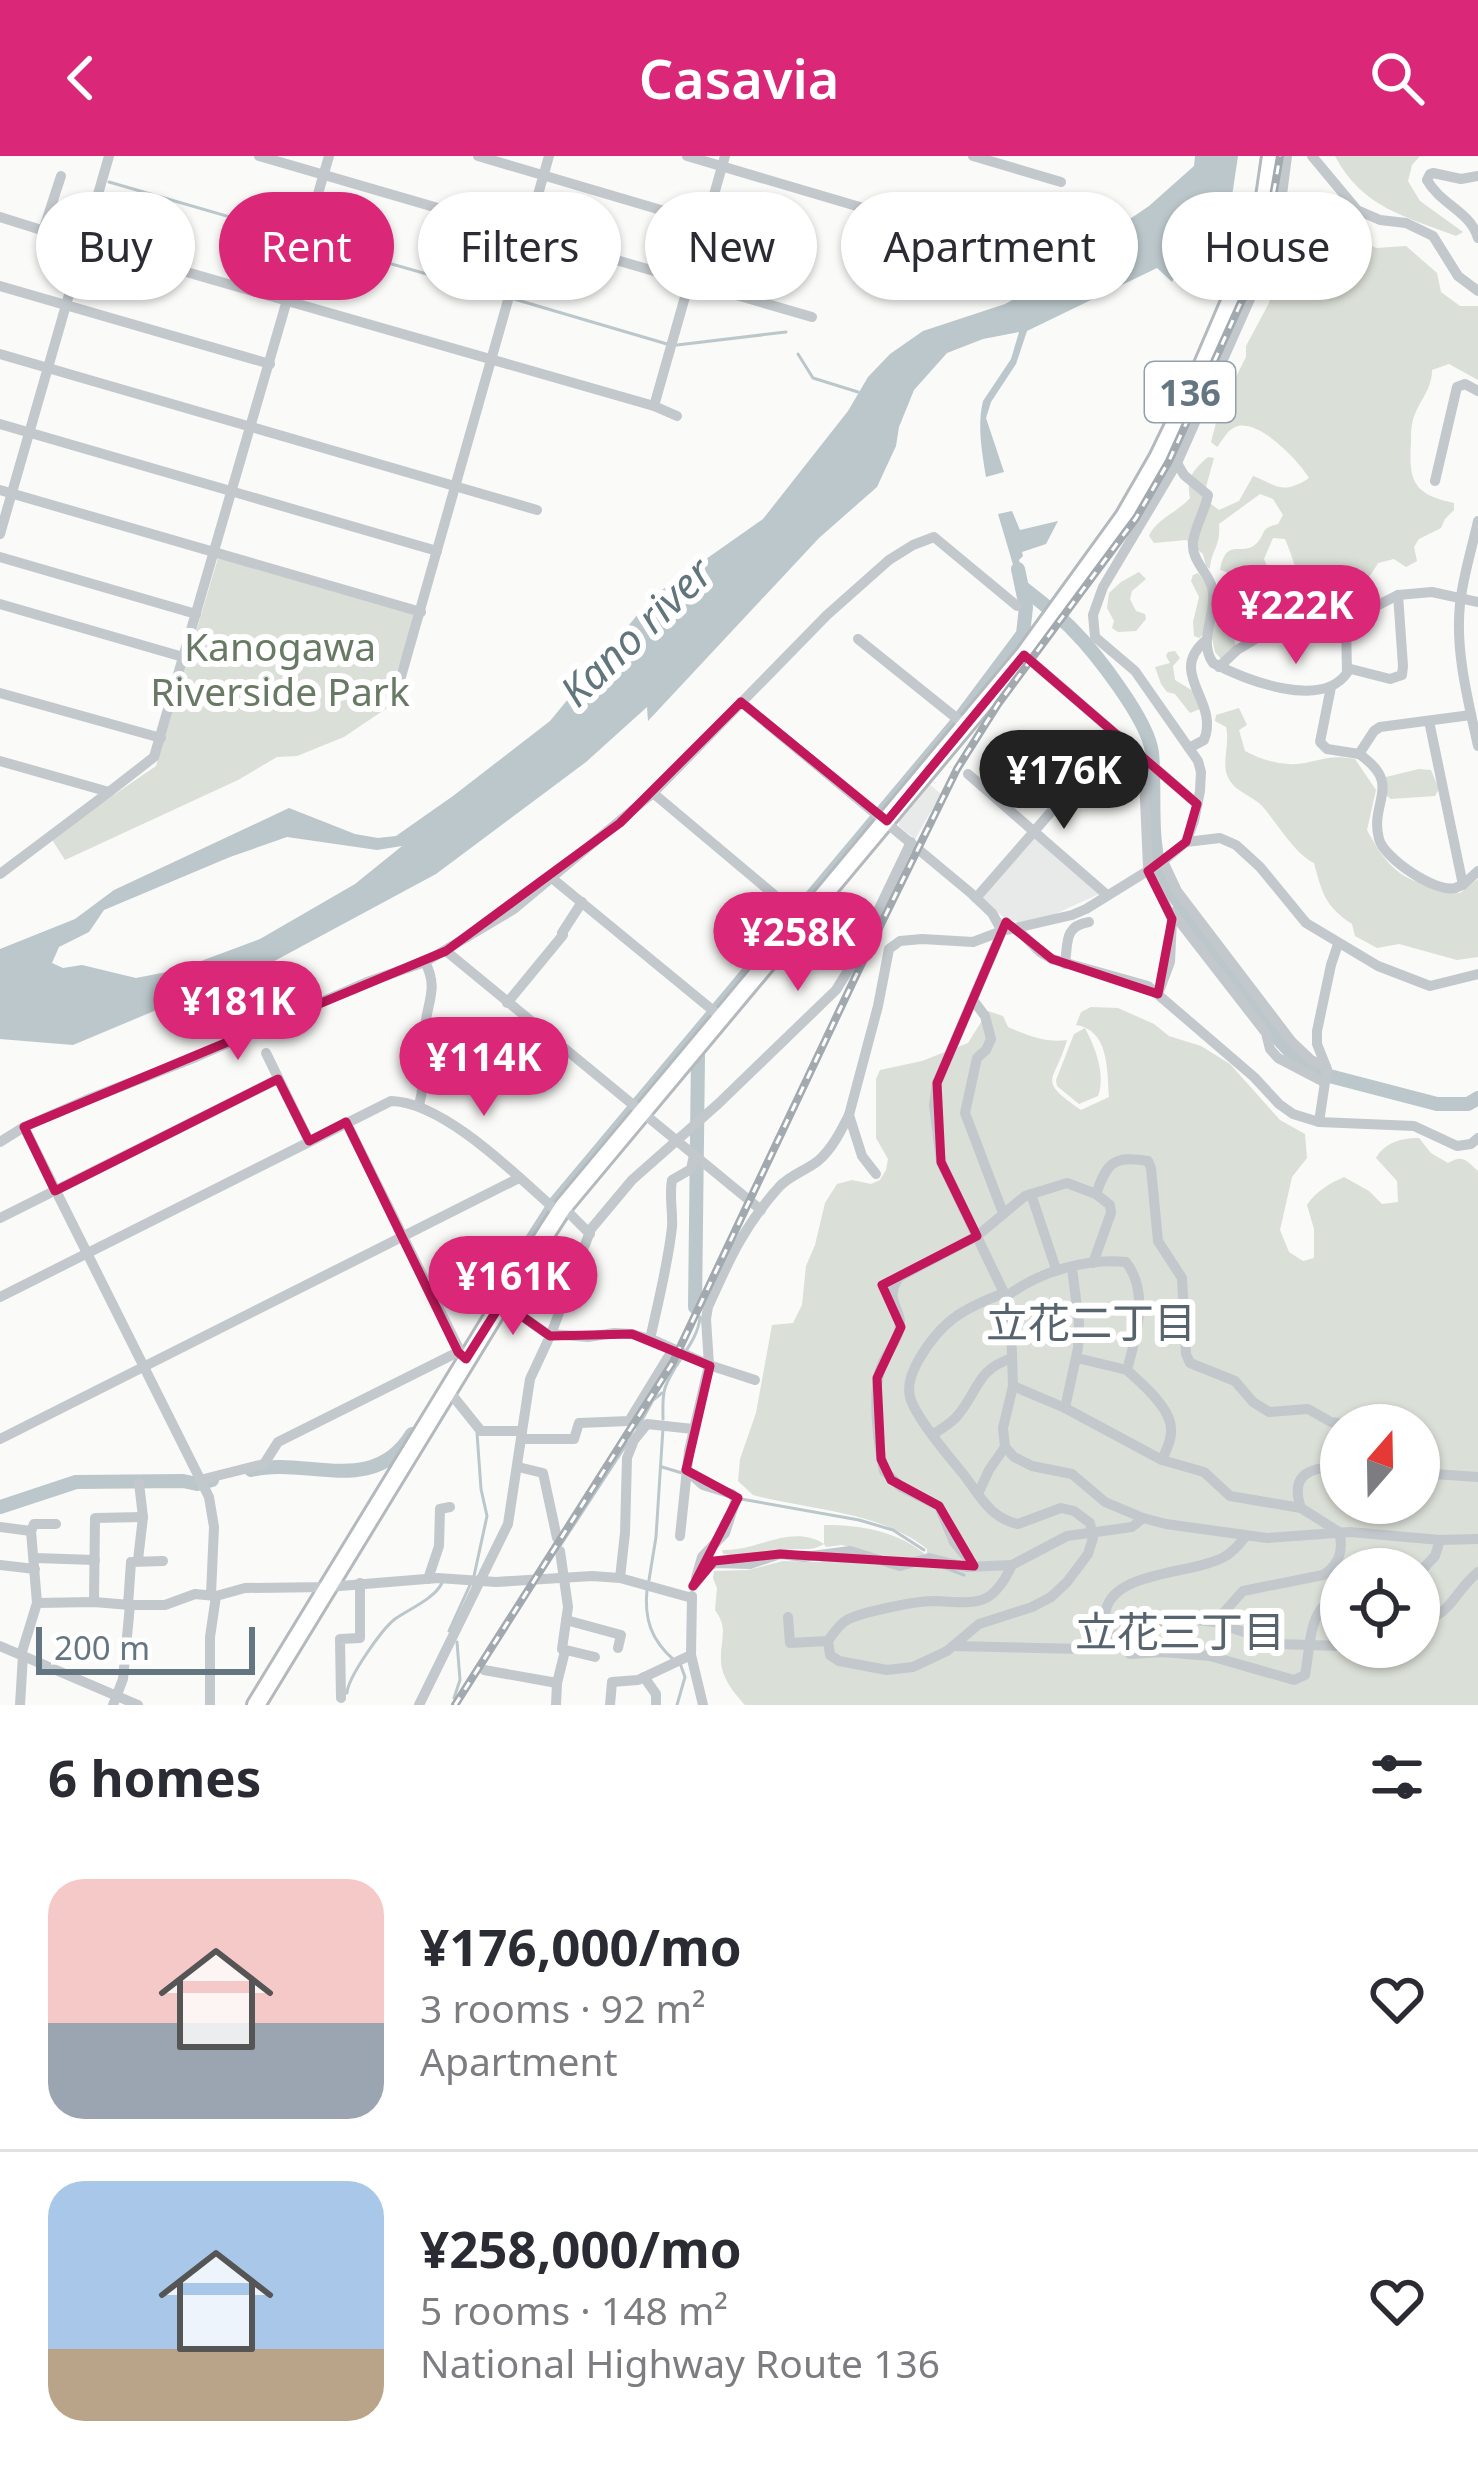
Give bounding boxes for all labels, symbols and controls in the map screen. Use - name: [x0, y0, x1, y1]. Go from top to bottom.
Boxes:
- text: Casavia: [639, 41, 839, 115]
- icon: back: [48, 45, 114, 111]
- icon: search: [1364, 45, 1430, 111]
- chip: Buy: [36, 192, 195, 300]
- chip: Rent: [219, 192, 394, 300]
- chip: Filters: [418, 192, 621, 300]
- chip: New: [645, 192, 817, 300]
- chip: Apartment: [841, 192, 1138, 300]
- chip: House: [1162, 192, 1372, 300]
- road number: 136: [1145, 362, 1235, 422]
- water label: Kano river: [546, 543, 725, 718]
- pin: ¥222K: [1212, 565, 1380, 667]
- text: ¥222K: [1238, 577, 1354, 630]
- park label: Kanogawa Riverside Park: [150, 619, 410, 717]
- pin: ¥176K: [980, 730, 1148, 832]
- text: ¥176K: [1006, 742, 1122, 795]
- pin: ¥258K: [714, 892, 882, 994]
- text: ¥258K: [740, 904, 856, 957]
- pin: ¥181K: [154, 961, 322, 1063]
- text: ¥181K: [180, 973, 296, 1026]
- pin: ¥114K: [400, 1017, 568, 1119]
- text: ¥114K: [426, 1029, 542, 1082]
- pin: ¥161K: [429, 1236, 597, 1338]
- text: ¥161K: [455, 1248, 571, 1301]
- district label: 立花二丁目: [986, 1293, 1196, 1350]
- north arrow: [1320, 1404, 1440, 1524]
- map controls: [1320, 1404, 1440, 1668]
- button: locate: [1320, 1548, 1440, 1668]
- district label: 立花三丁目: [1075, 1602, 1285, 1659]
- scale bar: [36, 1621, 255, 1674]
- text: 200 m: [54, 1625, 150, 1670]
- text: 6 homes: [48, 1742, 261, 1812]
- icon: filters: [1364, 1744, 1430, 1810]
- text: ¥176,000/mo: [420, 1911, 742, 1981]
- icon: home: [144, 1927, 288, 2071]
- icon: heart: [1364, 1966, 1430, 2032]
- text: 3 rooms · 92 m²: [420, 1981, 706, 2034]
- text: Apartment: [420, 2034, 618, 2087]
- text: ¥258,000/mo: [420, 2213, 742, 2283]
- icon: home: [144, 2229, 288, 2373]
- icon: heart: [1364, 2268, 1430, 2334]
- text: 5 rooms · 148 m²: [420, 2283, 728, 2336]
- text: National Highway Route 136: [420, 2336, 940, 2389]

